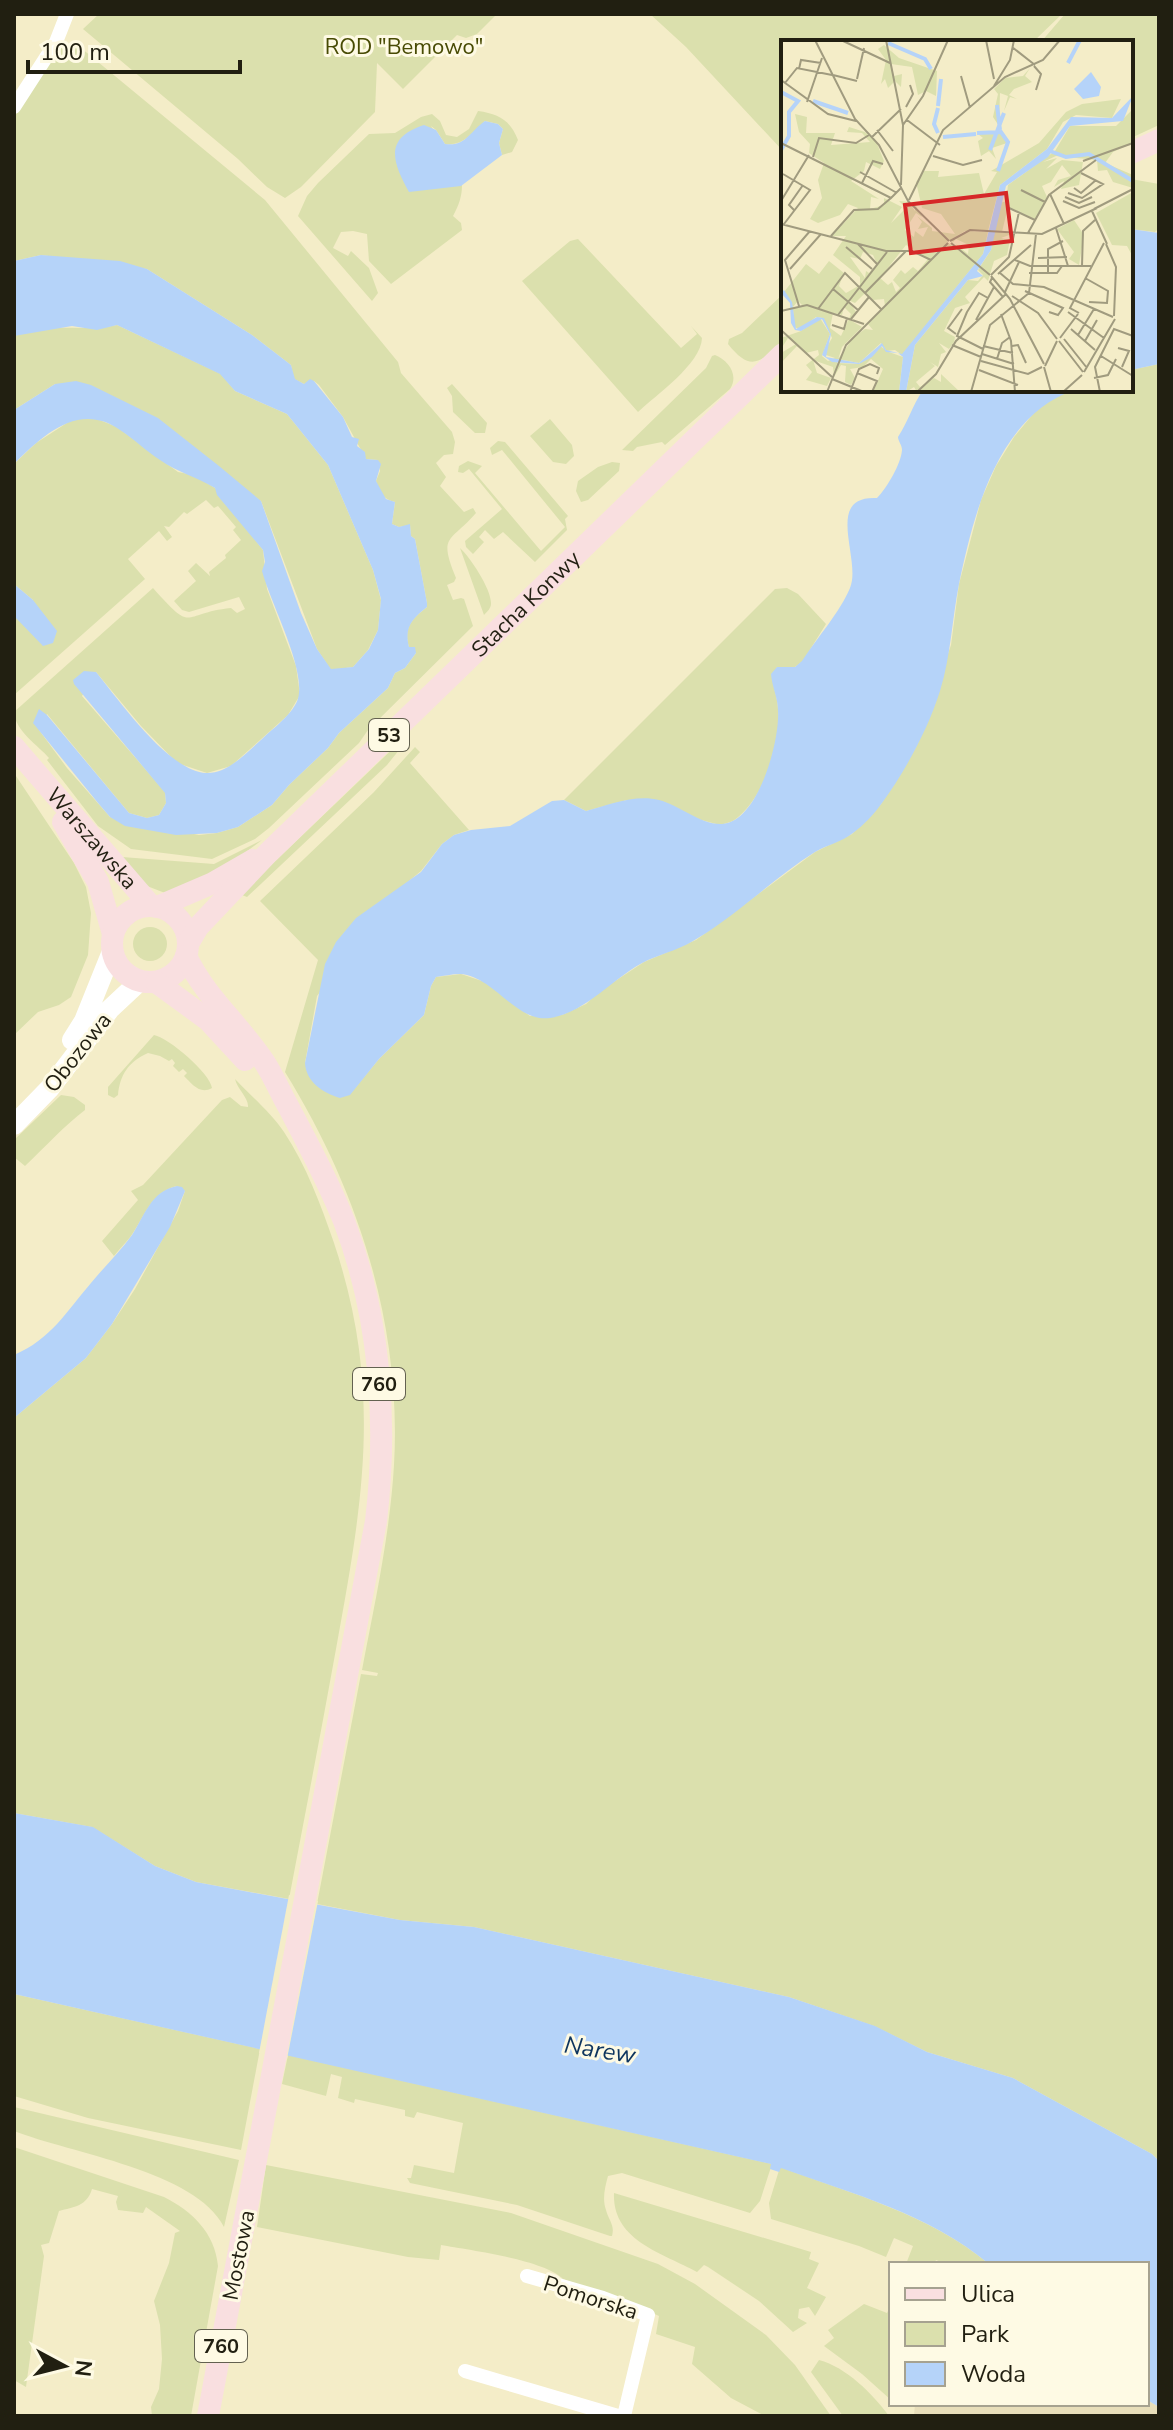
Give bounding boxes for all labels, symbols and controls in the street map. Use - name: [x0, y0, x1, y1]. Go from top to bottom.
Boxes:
- scale bar: [28, 24, 240, 74]
- park label: ROD "Bemowo": [325, 32, 483, 62]
- text: 100 m: [40, 36, 110, 68]
- inset map: [781, 40, 1133, 392]
- street label: Stacha Konwy: [465, 544, 588, 664]
- road number: 53: [369, 719, 409, 751]
- street label: Warszawska: [39, 781, 144, 896]
- street label: Obozowa: [37, 1006, 118, 1099]
- road number: 760: [353, 1368, 405, 1400]
- water label: Narew: [562, 2029, 639, 2072]
- street label: Mostowa: [216, 2208, 262, 2303]
- legend: [889, 2262, 1149, 2406]
- street label: Pomorska: [540, 2269, 642, 2327]
- text: Ulica: [961, 2278, 1015, 2310]
- text: Park: [961, 2318, 1010, 2350]
- north arrow: [24, 2326, 104, 2406]
- road number: 760: [195, 2330, 247, 2362]
- text: N: [67, 2358, 99, 2378]
- text: Woda: [961, 2358, 1026, 2390]

